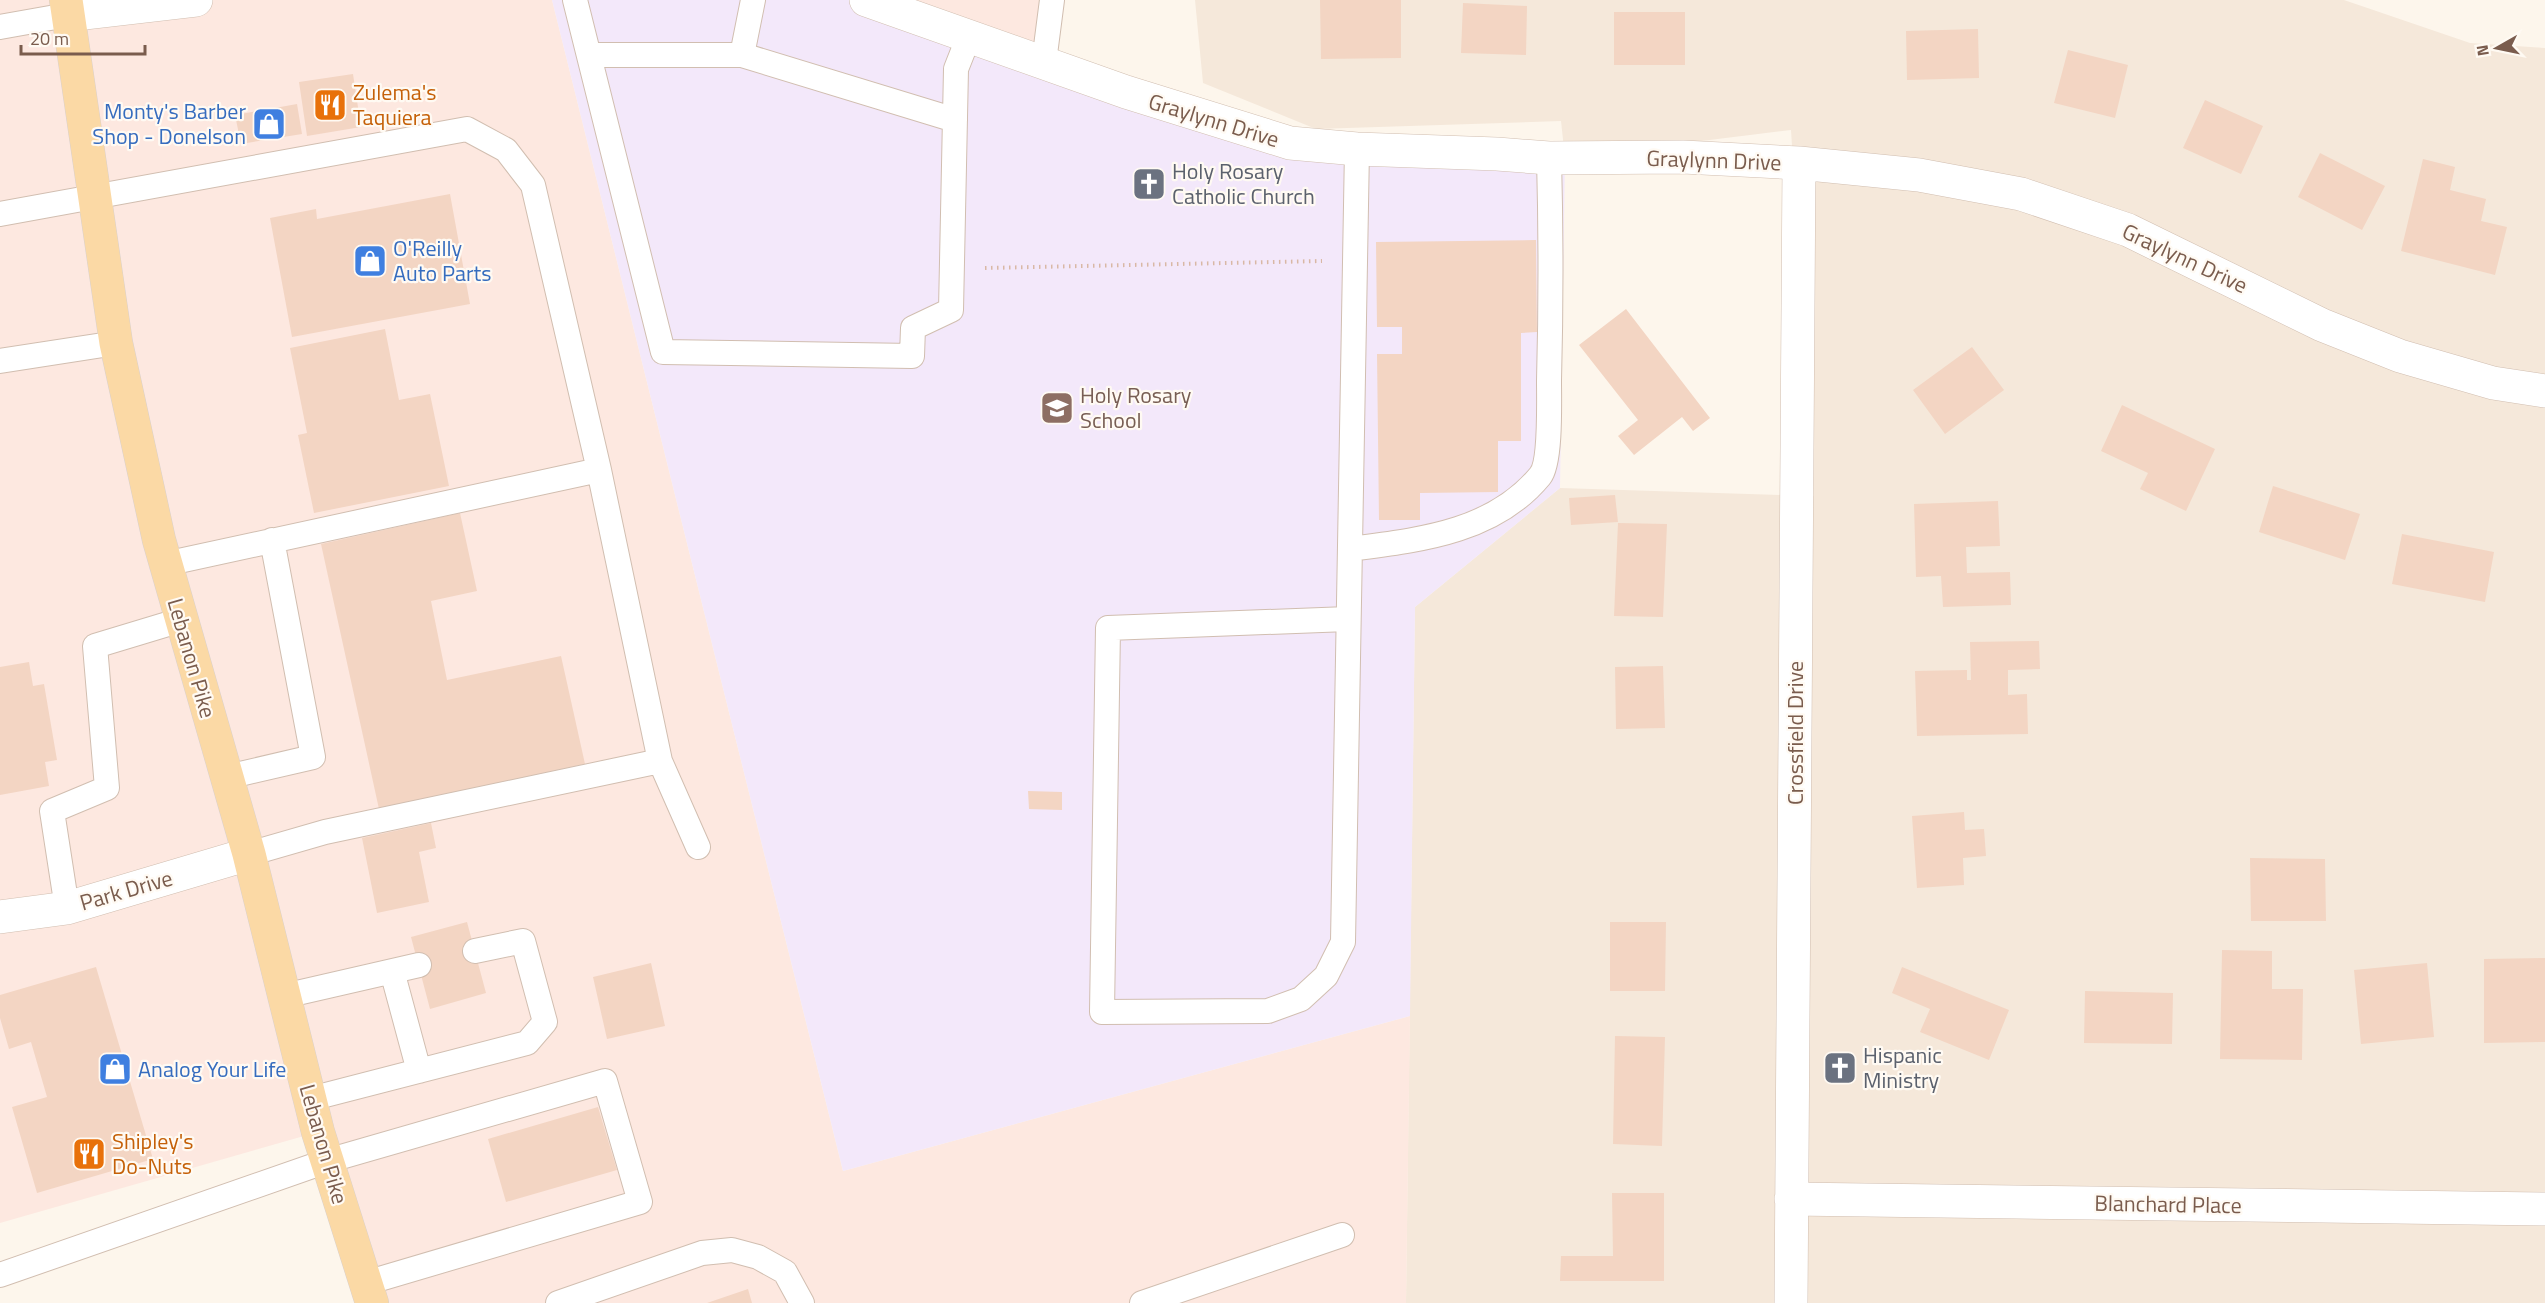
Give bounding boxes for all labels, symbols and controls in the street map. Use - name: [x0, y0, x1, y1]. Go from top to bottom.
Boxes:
- scale bar: [21, 18, 146, 56]
- north arrow: [2467, 18, 2527, 78]
- text: 20 m: [30, 25, 69, 52]
- text: N: [2469, 43, 2495, 58]
- place label: Zulema's Taquiera: [353, 75, 436, 134]
- street label: Graylynn Drive: [1144, 84, 1284, 156]
- restaurant icon: Zulema's Taquiera: [312, 87, 348, 123]
- place label: Monty's Barber Shop - Donelson: [92, 94, 246, 153]
- shop icon: Monty's Barber Shop - Donelson: [251, 106, 287, 142]
- street label: Graylynn Drive: [1646, 141, 1782, 179]
- place label: Holy Rosary Catholic Church: [1172, 154, 1315, 213]
- church icon: Holy Rosary Catholic Church: [1131, 166, 1167, 202]
- street label: Graylynn Drive: [2117, 214, 2253, 302]
- place label: O'Reilly Auto Parts: [393, 231, 492, 290]
- shop icon: O'Reilly Auto Parts: [352, 243, 388, 279]
- place label: Holy Rosary School: [1080, 378, 1192, 437]
- school or university icon: Holy Rosary School: [1039, 390, 1075, 426]
- street label: Lebanon Pike: [159, 594, 225, 722]
- street label: Crossfield Drive: [1778, 661, 1812, 805]
- street label: Park Drive: [76, 861, 176, 919]
- place label: Hispanic Ministry: [1863, 1038, 1942, 1097]
- church icon: Hispanic Ministry: [1822, 1050, 1858, 1086]
- shop icon: Analog Your Life: [97, 1051, 133, 1087]
- place label: Analog Your Life: [138, 1052, 286, 1086]
- street label: Lebanon Pike: [291, 1080, 357, 1208]
- place label: Shipley's Do-Nuts: [112, 1124, 193, 1183]
- restaurant icon: Shipley's Do-Nuts: [71, 1136, 107, 1172]
- street label: Blanchard Place: [2094, 1186, 2242, 1222]

